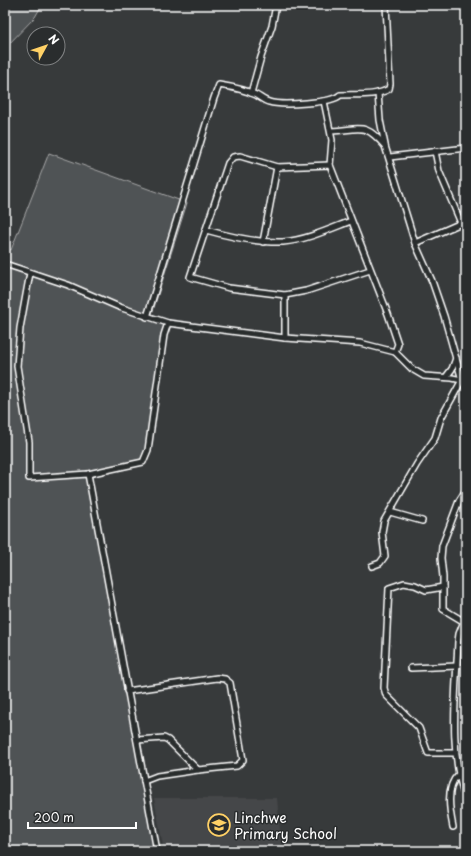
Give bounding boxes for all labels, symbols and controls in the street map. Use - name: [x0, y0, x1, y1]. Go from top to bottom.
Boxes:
- north arrow: [26, 26, 66, 66]
- text: N: [45, 30, 64, 48]
- scale bar: [28, 804, 136, 830]
- place label: Linchwe Primary School: [234, 807, 337, 844]
- text: 200 m: [34, 808, 74, 826]
- school or university icon: Linchwe Primary School: [206, 812, 232, 838]

